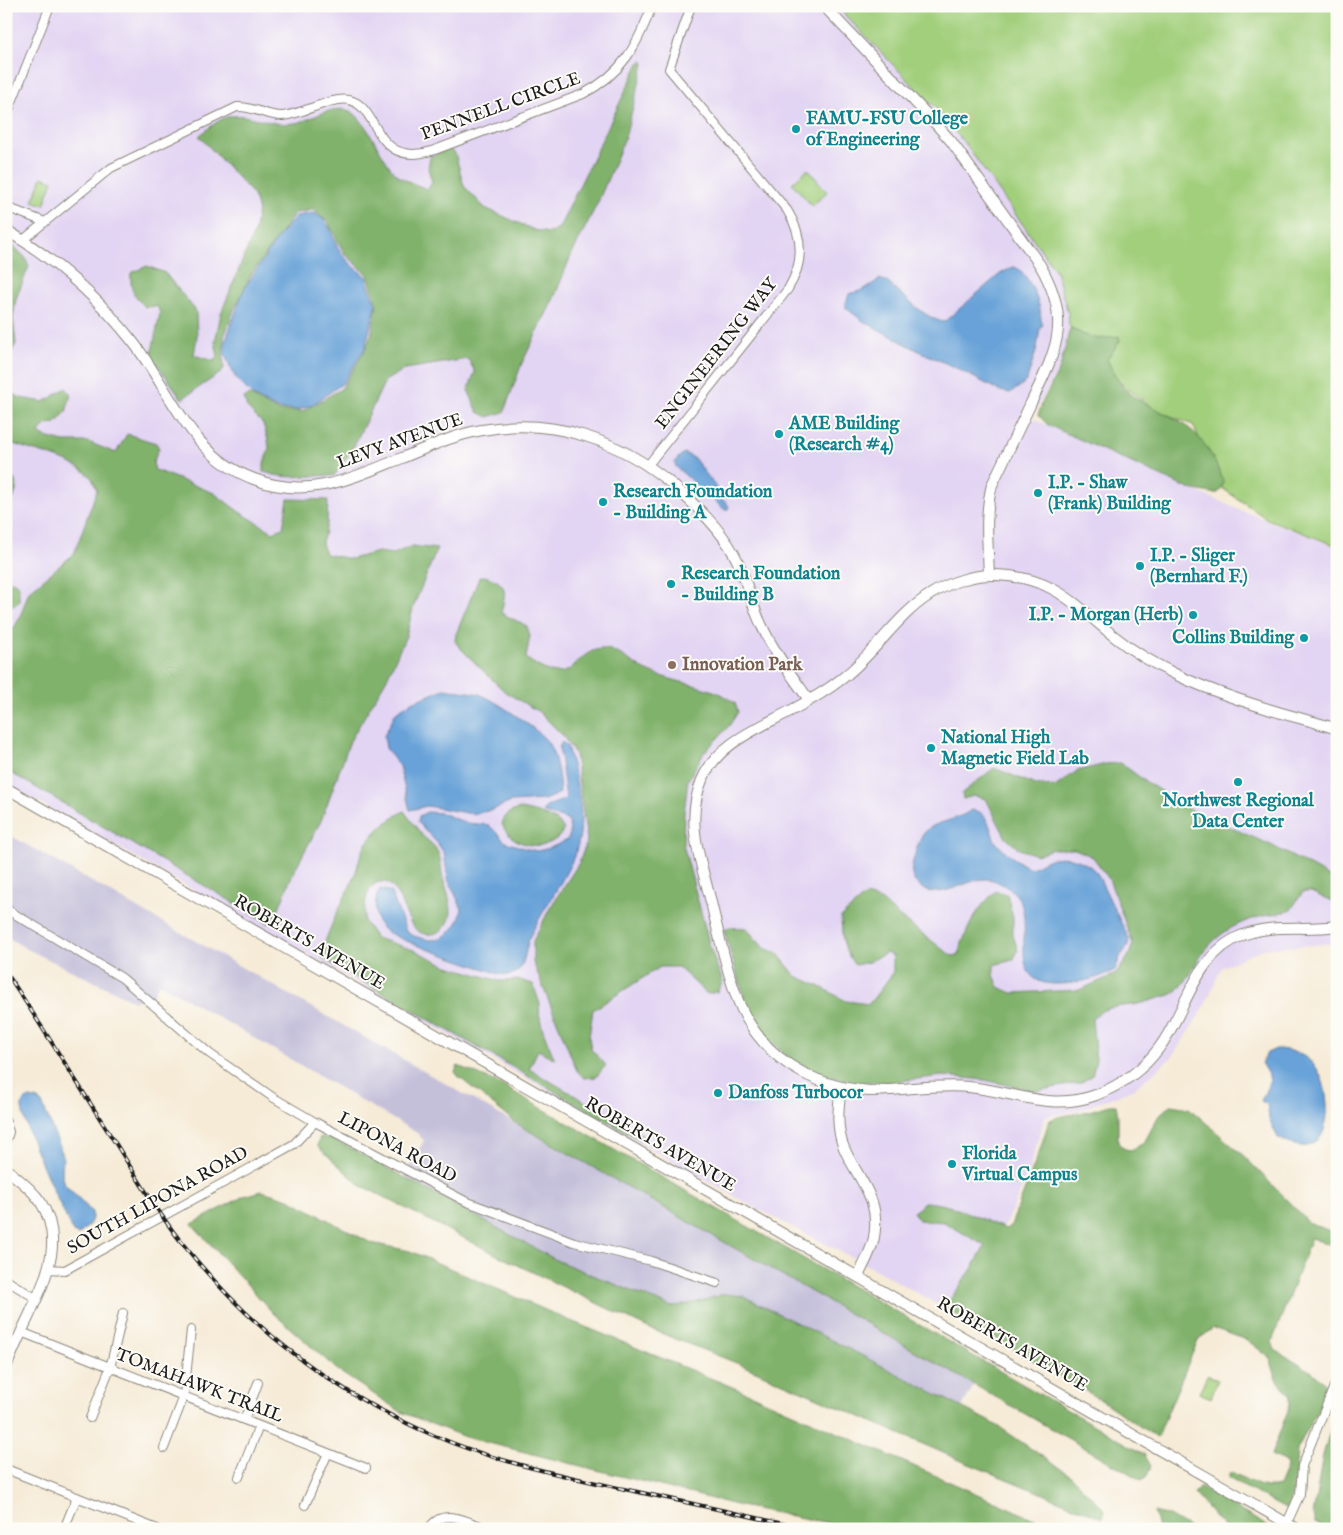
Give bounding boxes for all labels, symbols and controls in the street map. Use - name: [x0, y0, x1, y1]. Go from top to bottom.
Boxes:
- street label: PENNELL CIRCLE: [418, 67, 584, 147]
- place label: FAMU-FSU College of Engineering: [806, 108, 969, 152]
- marker: FAMU-FSU College of Engineering: [790, 123, 802, 135]
- street label: ENGINEERING WAY: [651, 273, 784, 434]
- street label: LEVY AVENUE: [334, 409, 466, 475]
- place label: AME Building (Research #4): [788, 413, 900, 457]
- marker: AME Building (Research #4): [773, 428, 785, 440]
- place label: I.P. - Shaw (Frank) Building: [1048, 472, 1172, 516]
- place label: Research Foundation - Building A: [613, 481, 773, 525]
- marker: I.P. - Shaw (Frank) Building: [1032, 487, 1044, 499]
- marker: Research Foundation - Building A: [597, 496, 609, 508]
- place label: I.P. - Sliger (Bernhard F.): [1150, 545, 1248, 589]
- marker: I.P. - Sliger (Bernhard F.): [1134, 560, 1146, 572]
- place label: Research Foundation - Building B: [681, 563, 841, 607]
- marker: Research Foundation - Building B: [665, 578, 677, 590]
- place label: I.P. - Morgan (Herb): [1029, 604, 1183, 627]
- marker: I.P. - Morgan (Herb): [1187, 609, 1199, 621]
- place label: Collins Building: [1172, 627, 1295, 650]
- marker: Collins Building: [1298, 632, 1310, 644]
- place label: Innovation Park: [682, 654, 804, 677]
- marker: Innovation Park: [666, 659, 678, 671]
- place label: National High Magnetic Field Lab: [940, 727, 1089, 771]
- marker: National High Magnetic Field Lab: [925, 742, 937, 754]
- marker: Northwest Regional Data Center: [1232, 776, 1244, 788]
- place label: Northwest Regional Data Center: [1161, 790, 1315, 834]
- street label: ROBERTS AVENUE: [229, 890, 389, 996]
- place label: Danfoss Turbocor: [728, 1082, 864, 1105]
- marker: Danfoss Turbocor: [712, 1087, 724, 1099]
- street label: ROBERTS AVENUE: [580, 1092, 740, 1198]
- street label: LIPONA ROAD: [334, 1107, 460, 1189]
- street label: SOUTH LIPONA ROAD: [64, 1142, 252, 1260]
- place label: Florida Virtual Campus: [961, 1143, 1078, 1187]
- marker: Florida Virtual Campus: [946, 1158, 958, 1170]
- street label: ROBERTS AVENUE: [932, 1292, 1092, 1398]
- street label: TOMAHAWK TRAIL: [112, 1343, 286, 1429]

